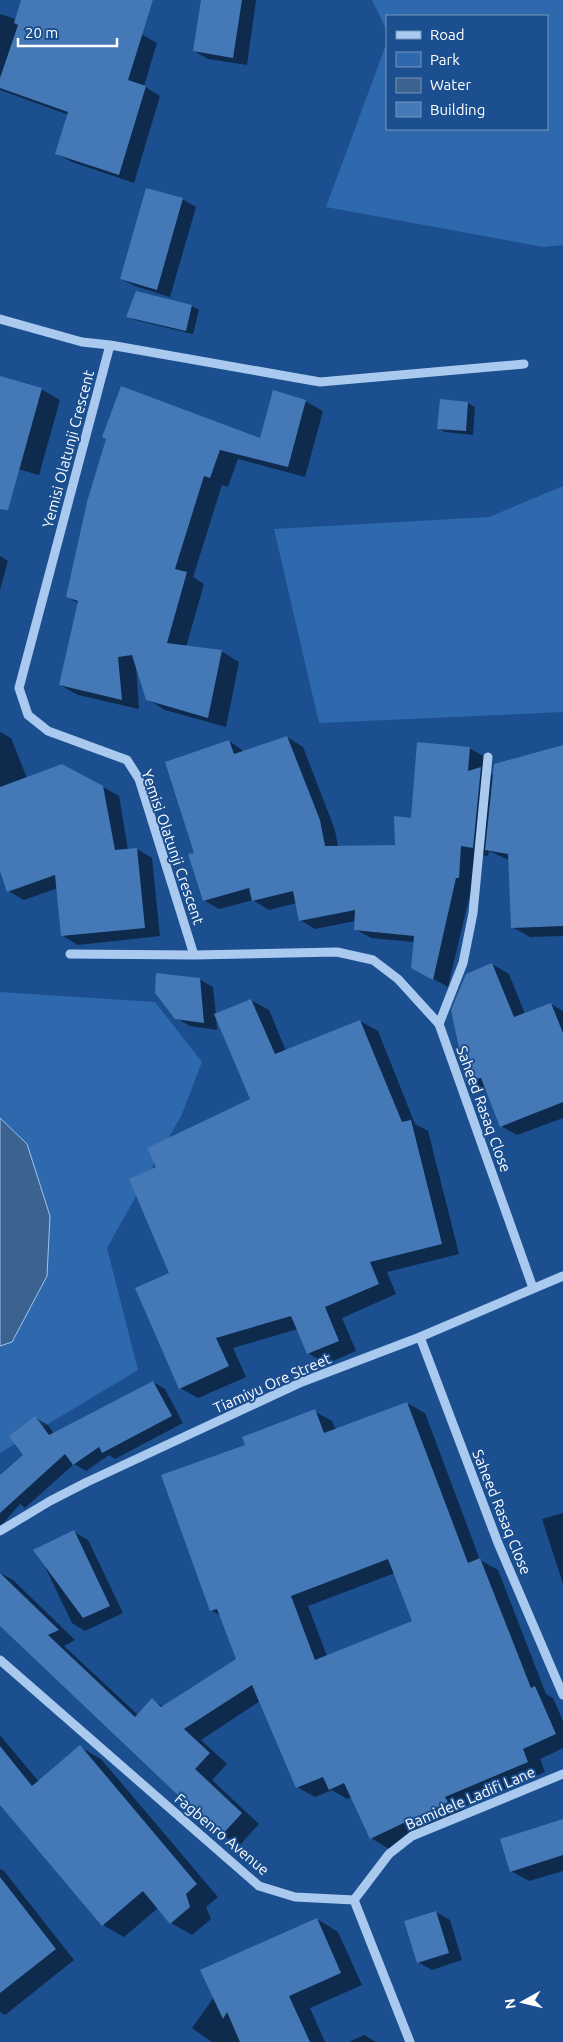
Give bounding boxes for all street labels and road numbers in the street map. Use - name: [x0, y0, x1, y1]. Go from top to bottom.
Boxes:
- street label: Yemisi Olatunji Crescent: [39, 368, 97, 530]
- street label: Yemisi Olatunji Crescent: [138, 767, 208, 927]
- street label: Saheed Rasaq Close: [453, 1044, 515, 1174]
- street label: Tiamiyu Ore Street: [211, 1349, 333, 1417]
- street label: Saheed Rasaq Close: [469, 1447, 535, 1577]
- street label: Bamidele Ladifi Lane: [403, 1763, 537, 1833]
- street label: Fagbenro Avenue: [171, 1790, 273, 1878]

